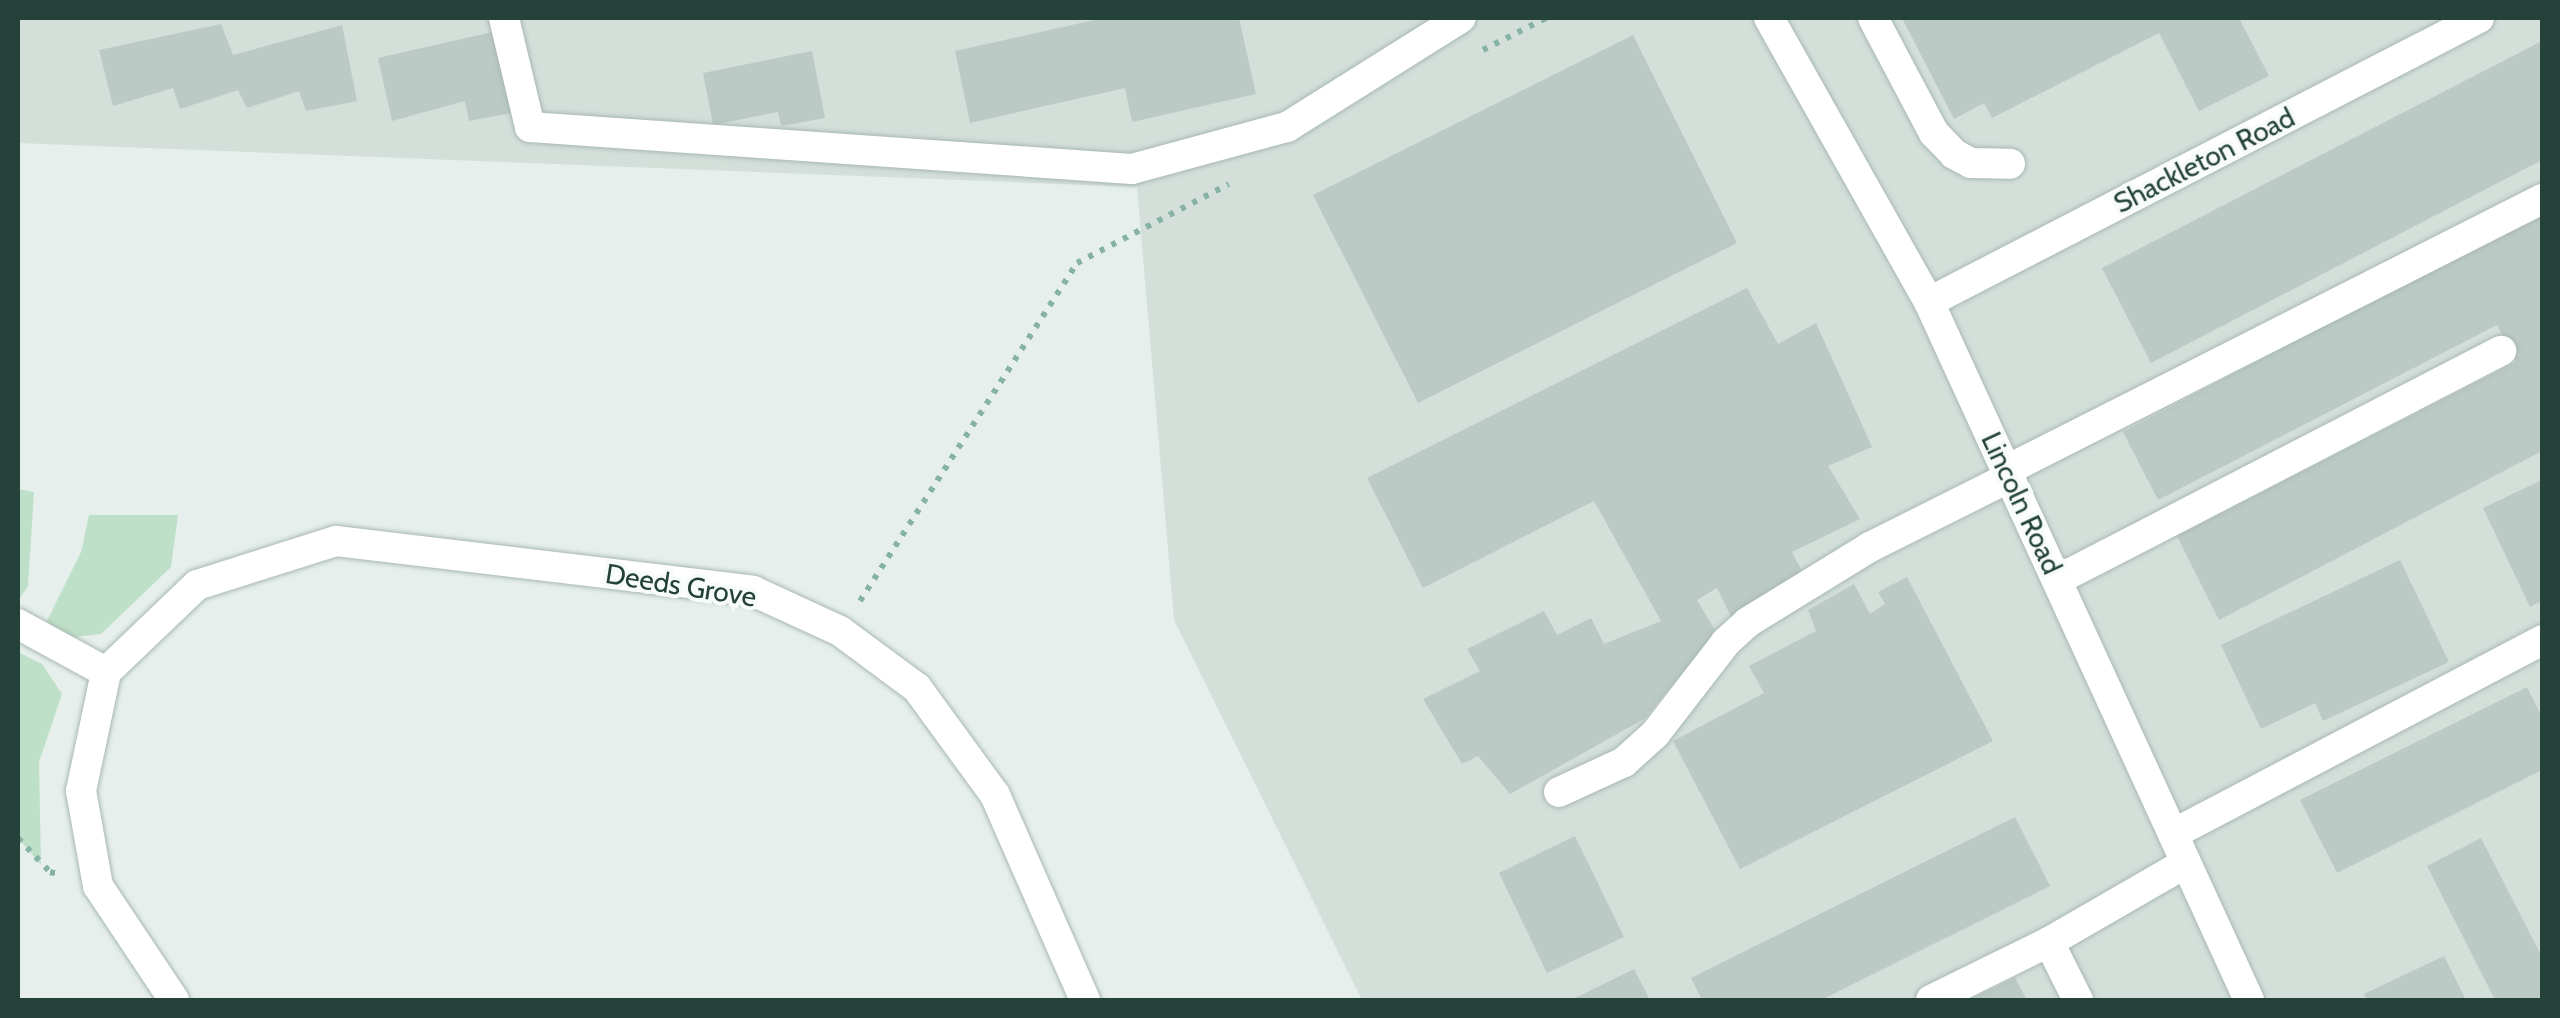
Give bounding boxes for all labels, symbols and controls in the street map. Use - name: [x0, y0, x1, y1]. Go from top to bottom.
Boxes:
- street label: Shackleton Road: [2108, 100, 2300, 220]
- street label: Lincoln Road: [1974, 427, 2070, 579]
- street label: Deeds Grove: [603, 556, 759, 614]

